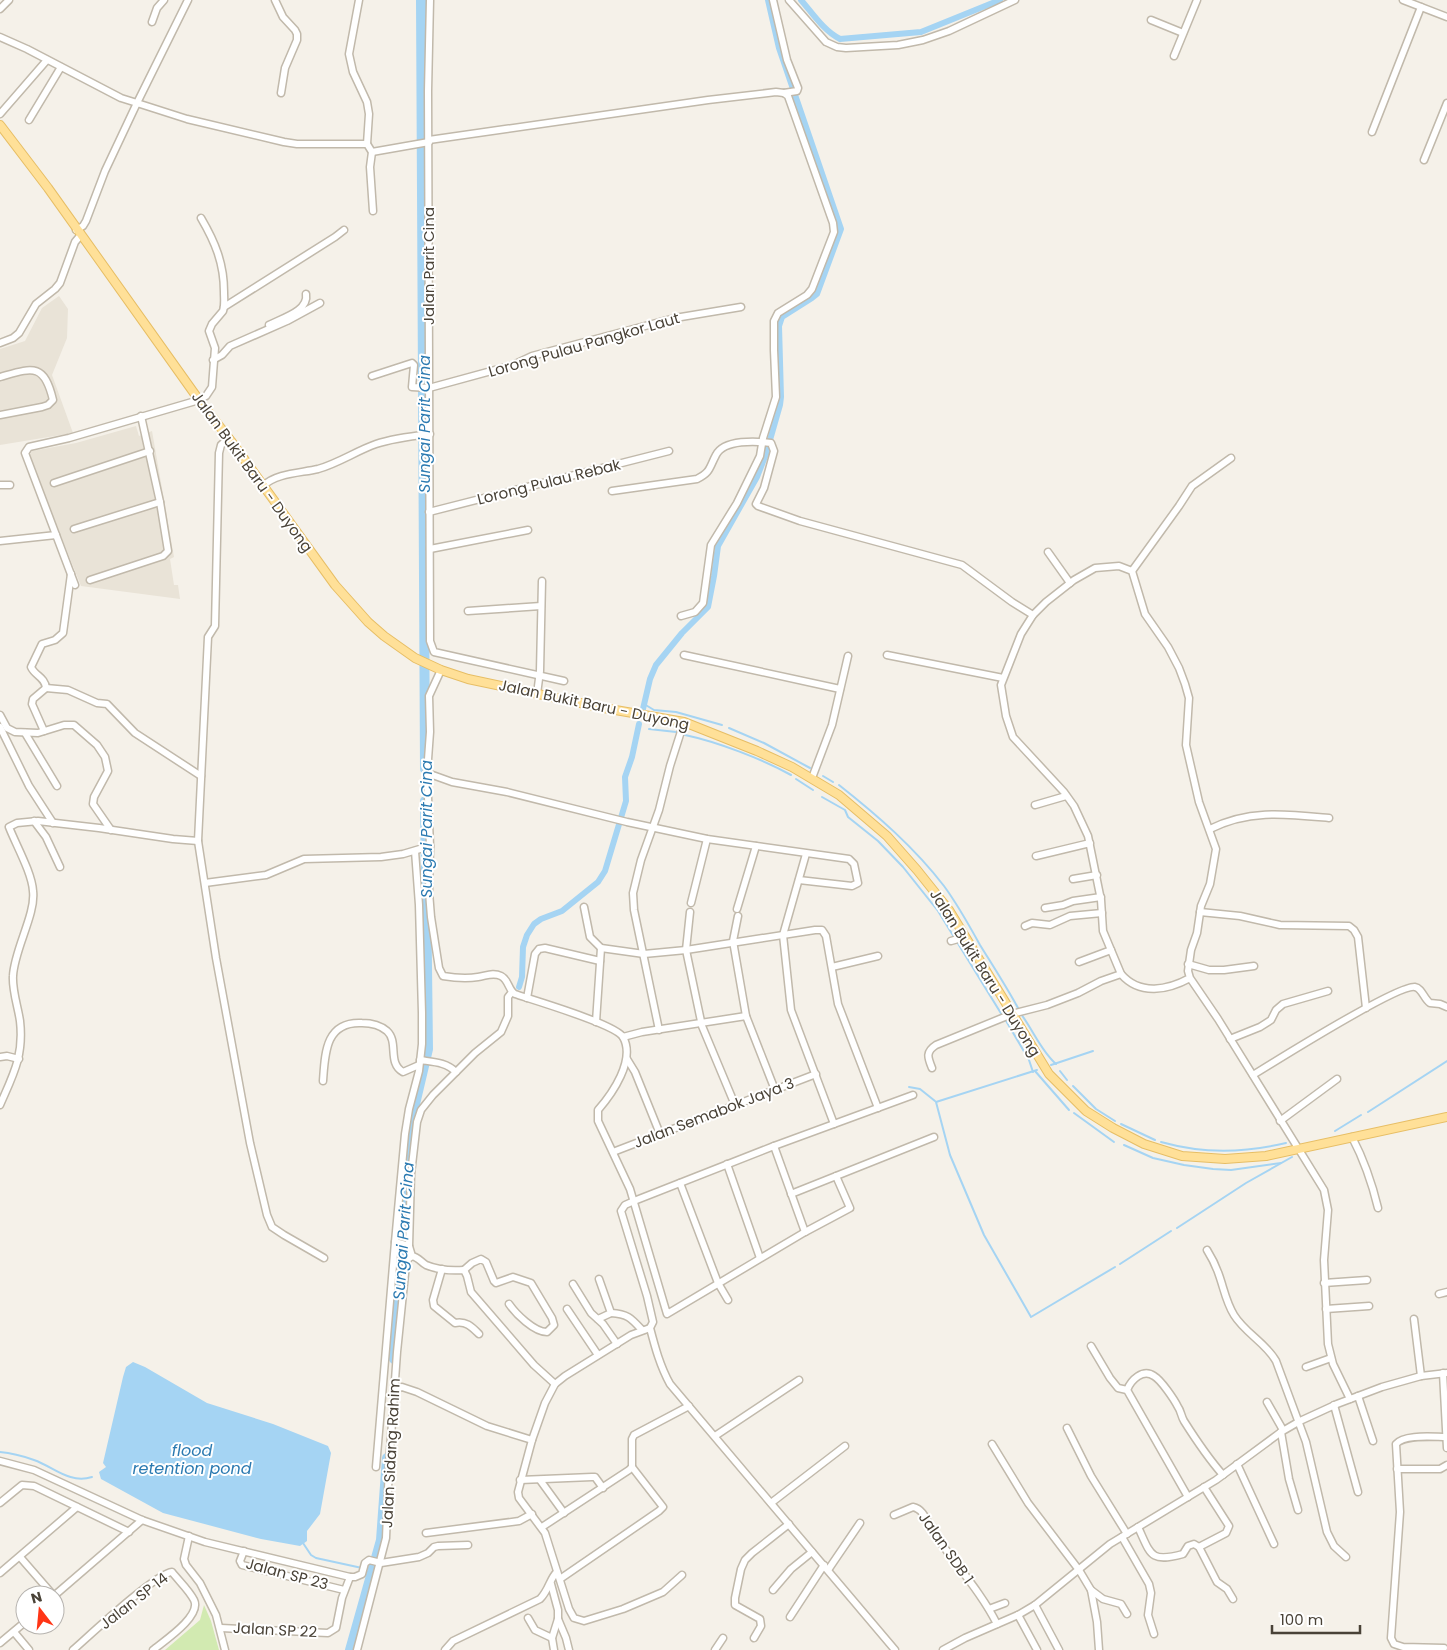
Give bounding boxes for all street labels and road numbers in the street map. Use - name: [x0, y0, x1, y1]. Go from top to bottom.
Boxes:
- street label: Jalan Parit Cina: [418, 207, 439, 325]
- street label: Lorong Pulau Pangkor Laut: [486, 307, 682, 382]
- street label: Jalan Bukit Baru - Duyong: [187, 387, 318, 556]
- street label: Lorong Pulau Rebak: [475, 453, 623, 510]
- street label: Jalan Bukit Baru - Duyong: [497, 674, 691, 735]
- street label: Jalan Bukit Baru - Duyong: [925, 885, 1046, 1061]
- street label: Jalan Semabok Jaya 3: [631, 1072, 797, 1153]
- street label: Jalan Sidang Rahim: [376, 1378, 405, 1528]
- street label: Jalan SDB 1: [914, 1508, 979, 1588]
- street label: Jalan SP 23: [244, 1552, 331, 1595]
- street label: Jalan SP 14: [95, 1567, 172, 1634]
- street label: Jalan SP 22: [232, 1617, 318, 1642]

